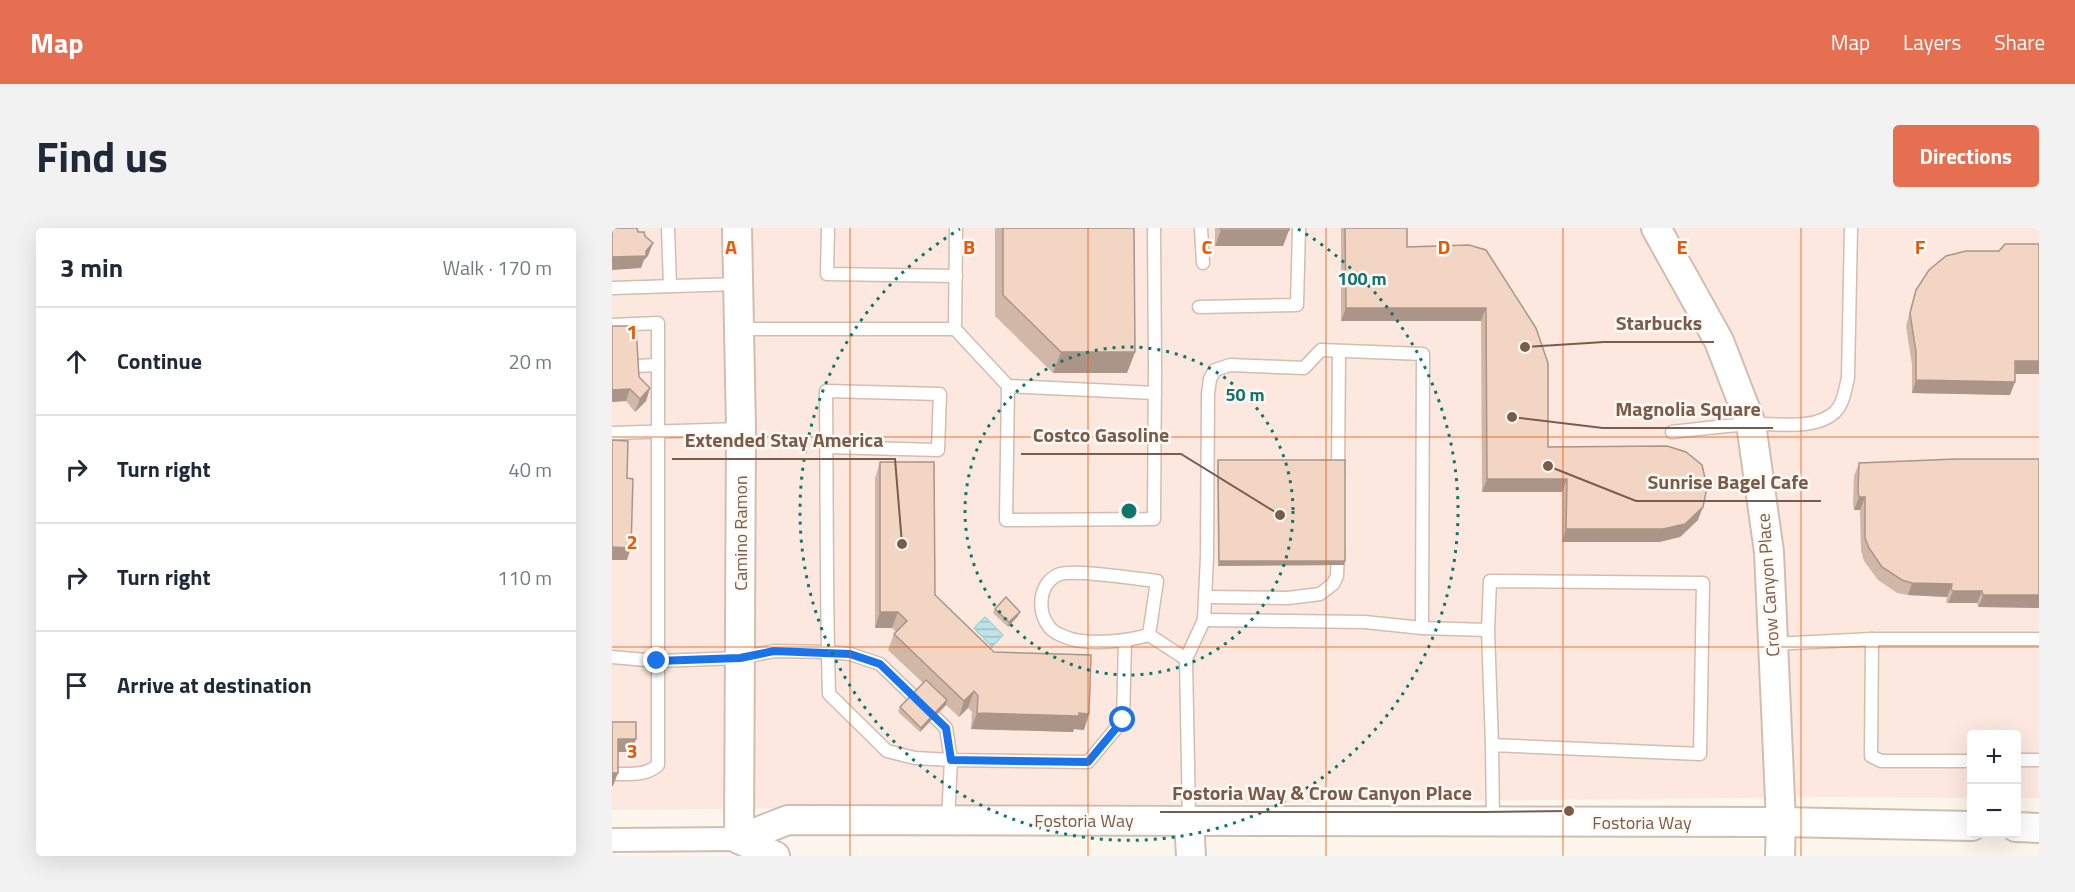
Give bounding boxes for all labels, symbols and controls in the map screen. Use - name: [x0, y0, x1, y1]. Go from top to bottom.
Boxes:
- text: Map: [30, 21, 84, 64]
- text: Map: [1831, 26, 1870, 58]
- text: Layers: [1903, 26, 1961, 58]
- text: Share: [1994, 26, 2045, 58]
- text: Find us: [36, 124, 168, 188]
- button: Directions: [1893, 125, 2039, 187]
- text: A: [725, 231, 737, 262]
- text: B: [963, 231, 975, 262]
- text: C: [1202, 231, 1213, 262]
- text: D: [1438, 231, 1450, 262]
- text: E: [1676, 231, 1688, 262]
- text: F: [1915, 231, 1926, 262]
- text: 3 min: [60, 248, 123, 287]
- text: Walk · 170 m: [443, 252, 552, 283]
- text: 100 m: [1337, 265, 1387, 292]
- callout: Starbucks: [1604, 304, 1714, 342]
- text: Starbucks: [1616, 307, 1702, 338]
- text: 1: [626, 316, 638, 347]
- text: Continue: [117, 344, 202, 378]
- icon: ahead: [60, 345, 93, 378]
- text: 20 m: [508, 346, 552, 377]
- text: 50 m: [1225, 381, 1265, 408]
- callout: Magnolia Square: [1603, 390, 1773, 428]
- text: Magnolia Square: [1615, 393, 1761, 424]
- callout: Costco Gasoline: [1021, 416, 1181, 454]
- text: Costco Gasoline: [1033, 419, 1169, 450]
- callout: Extended Stay America: [672, 421, 895, 459]
- text: Extended Stay America: [685, 424, 883, 455]
- text: Turn right: [117, 452, 211, 486]
- icon: right: [60, 453, 93, 486]
- text: 40 m: [508, 454, 552, 485]
- callout: Sunrise Bagel Cafe: [1636, 463, 1821, 501]
- text: Sunrise Bagel Cafe: [1647, 466, 1809, 497]
- street label: Camino Ramon: [727, 475, 754, 591]
- centre of rings: [1119, 501, 1139, 521]
- street label: Crow Canyon Place: [1750, 512, 1786, 658]
- text: 2: [626, 526, 638, 557]
- text: Turn right: [117, 560, 211, 594]
- icon: right: [60, 561, 93, 594]
- text: 110 m: [497, 562, 552, 593]
- route end: [643, 647, 669, 673]
- text: Arrive at destination: [117, 668, 312, 702]
- icon: arrive: [60, 669, 93, 702]
- route start: [1109, 706, 1135, 732]
- map controls: [1967, 730, 2021, 838]
- button: +: [1967, 730, 2021, 784]
- text: 3: [626, 735, 638, 766]
- callout: Fostoria Way & Crow Canyon Place: [1160, 774, 1484, 812]
- text: Fostoria Way & Crow Canyon Place: [1172, 777, 1472, 808]
- button: −: [1967, 784, 2021, 838]
- street label: Fostoria Way: [1034, 807, 1134, 834]
- street label: Fostoria Way: [1592, 809, 1692, 836]

